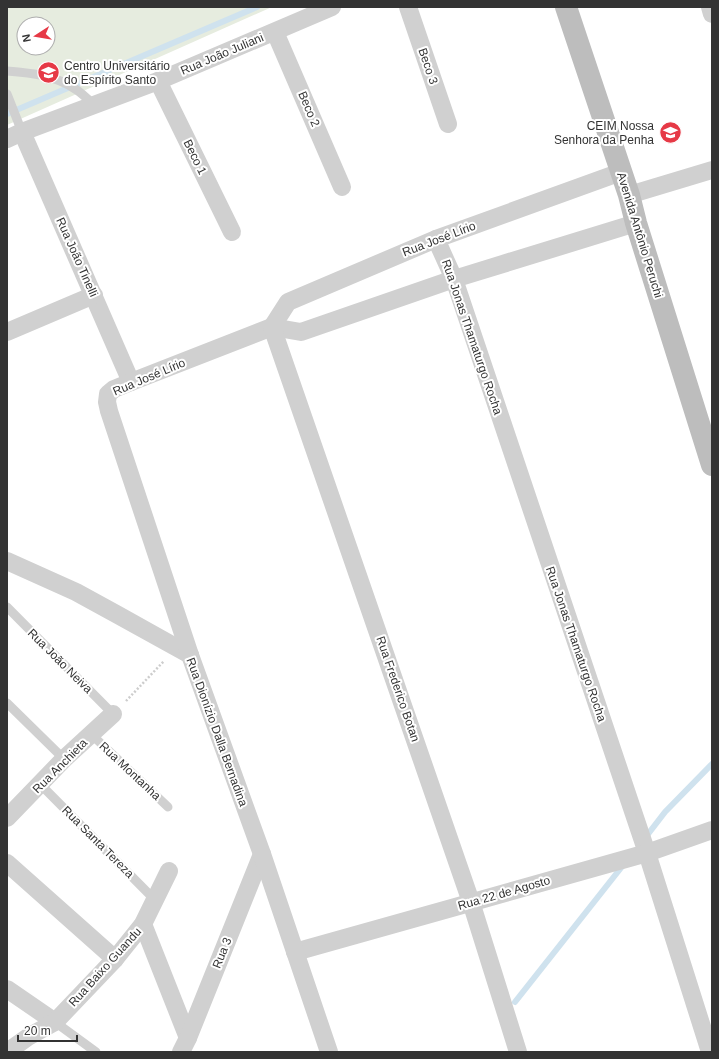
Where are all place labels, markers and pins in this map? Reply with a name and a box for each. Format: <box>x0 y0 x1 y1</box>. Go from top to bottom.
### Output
place label: Centro Universitário do Espírito Santo <box>64 59 170 87</box>
school or university icon: Centro Universitário do Espírito Santo <box>35 60 61 86</box>
place label: CEIM Nossa Senhora da Penha <box>554 119 654 147</box>
school or university icon: CEIM Nossa Senhora da Penha <box>657 120 683 146</box>

